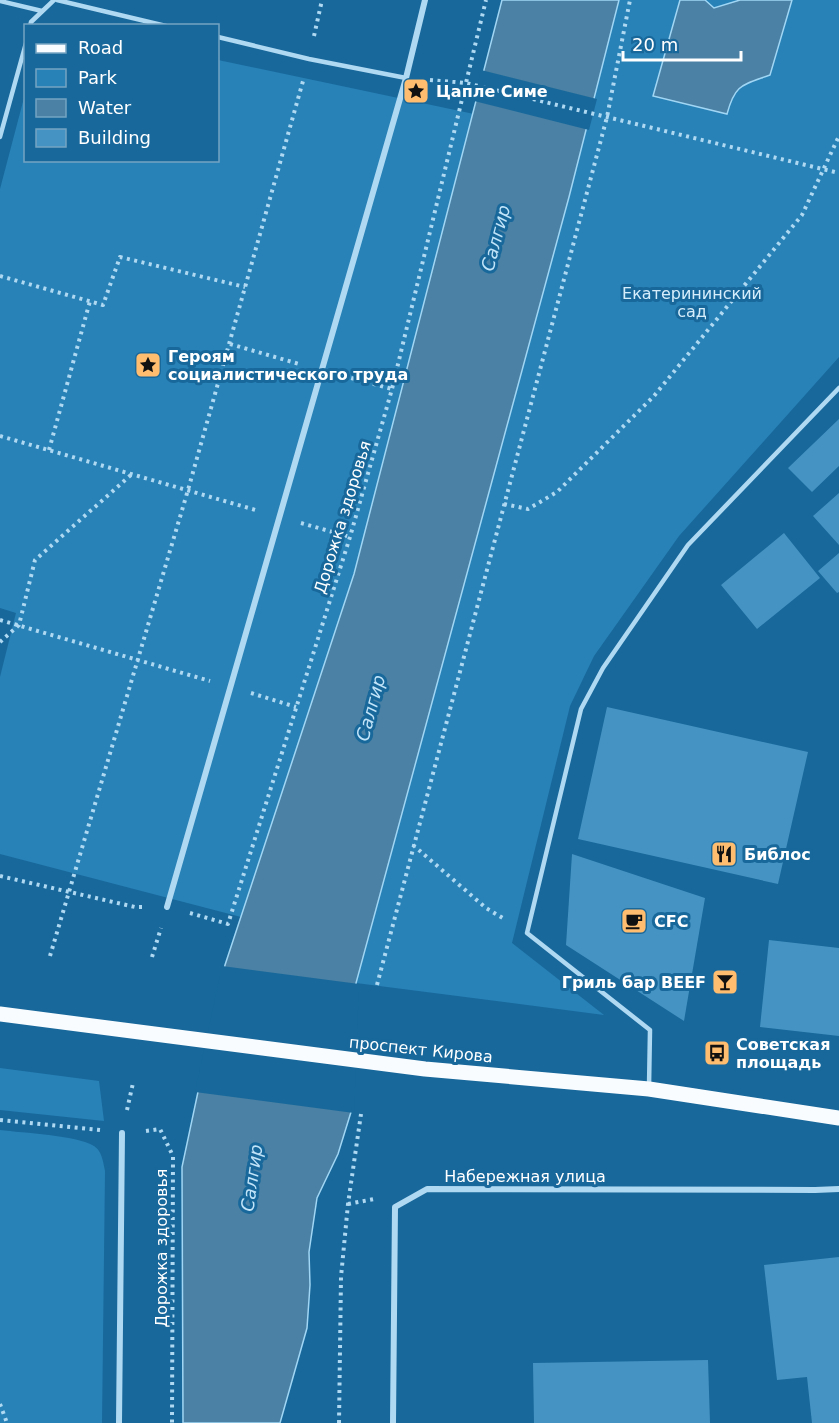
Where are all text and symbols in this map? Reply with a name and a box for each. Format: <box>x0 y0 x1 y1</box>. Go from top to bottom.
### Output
legend <box>24 24 219 162</box>
scale bar <box>623 24 742 62</box>
text: 20 m <box>632 34 678 55</box>
text: Road <box>78 37 123 58</box>
text: Park <box>78 67 117 88</box>
place icon: Цапле Симе <box>401 76 431 106</box>
place label: Цапле Симе <box>436 82 548 101</box>
text: Water <box>78 97 132 118</box>
text: Building <box>78 127 151 148</box>
water label: Салгир <box>477 202 514 273</box>
park label: Екатерининский сад <box>622 284 762 321</box>
place label: Героям социалистического труда <box>168 347 408 384</box>
place icon: Героям социалистического труда <box>133 350 163 380</box>
street label: Дорожка здоровья <box>310 438 375 596</box>
water label: Салгир <box>352 672 389 743</box>
restaurant icon: Библос <box>709 839 739 869</box>
place label: Библос <box>744 845 811 864</box>
cafe icon: CFC <box>619 906 649 936</box>
place label: CFC <box>654 912 688 931</box>
bar icon: Гриль бар BEEF <box>710 967 740 997</box>
place label: Гриль бар BEEF <box>562 973 706 992</box>
street label: проспект Кирова <box>348 1032 494 1066</box>
place label: Советская площадь <box>736 1035 830 1072</box>
bus stop icon: Советская площадь <box>702 1038 732 1068</box>
water label: Салгир <box>236 1143 267 1213</box>
street label: Набережная улица <box>444 1167 606 1186</box>
street label: Дорожка здоровья <box>152 1169 171 1328</box>

